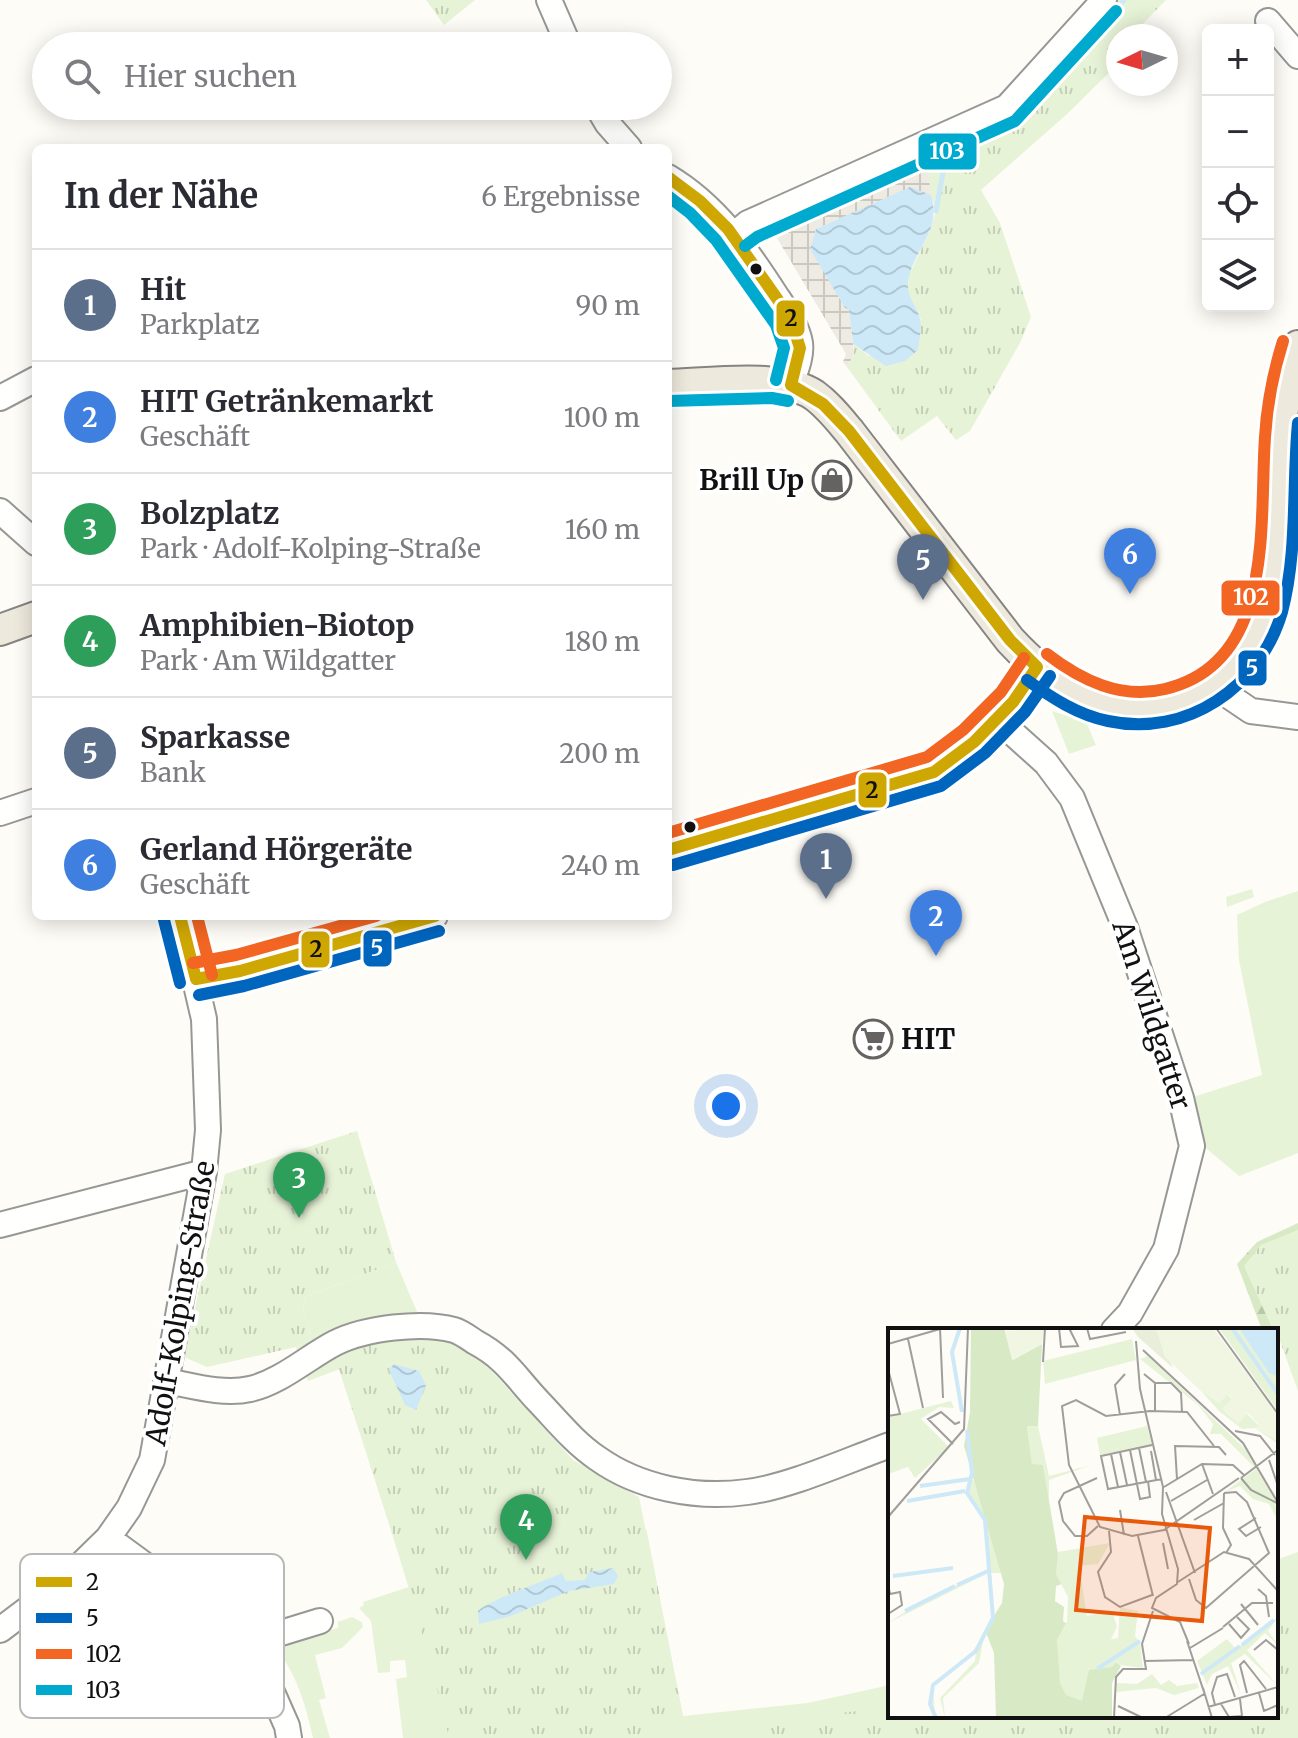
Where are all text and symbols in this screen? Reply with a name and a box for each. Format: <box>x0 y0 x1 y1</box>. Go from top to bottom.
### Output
north arrow <box>1106 24 1178 96</box>
map controls <box>1202 24 1274 312</box>
button: + <box>1202 24 1274 96</box>
search box <box>32 32 672 120</box>
icon: search <box>60 54 104 98</box>
text: Hier suchen <box>124 57 297 95</box>
button: − <box>1202 96 1274 168</box>
line badge: 103 <box>917 132 978 171</box>
text: 103 <box>929 137 965 165</box>
button: locate <box>1202 168 1274 240</box>
text: In der Nähe <box>64 175 258 217</box>
text: 6 Ergebnisse <box>481 180 640 213</box>
button: layers <box>1202 240 1274 312</box>
unlabelled marker <box>748 261 764 277</box>
text: Hit <box>140 270 186 308</box>
text: 1 <box>84 289 96 322</box>
text: 90 m <box>576 289 640 322</box>
line badge: 2 <box>775 299 806 338</box>
text: 2 <box>785 304 798 332</box>
text: Parkplatz <box>140 308 260 341</box>
text: HIT Getränkemarkt <box>140 382 434 420</box>
text: 2 <box>82 401 98 434</box>
text: 100 m <box>564 401 640 434</box>
text: Geschäft <box>140 420 250 453</box>
shop icon: Brill Up <box>811 459 853 501</box>
place label: Brill Up <box>699 462 804 498</box>
text: Bolzplatz <box>140 494 279 532</box>
text: 3 <box>83 513 97 546</box>
text: 160 m <box>565 513 640 546</box>
pin: 6 <box>1104 528 1156 594</box>
text: Park · Adolf-Kolping-Straße <box>140 532 481 565</box>
pin: 5 <box>897 534 949 600</box>
line badge: 102 <box>1220 579 1281 617</box>
text: 102 <box>1233 583 1269 611</box>
text: Amphibien-Biotop <box>140 606 414 644</box>
text: 4 <box>82 625 98 658</box>
text: 180 m <box>565 625 640 658</box>
text: Park · Am Wildgatter <box>140 644 396 677</box>
line badge: 5 <box>1237 649 1268 687</box>
text: 5 <box>1246 654 1258 682</box>
text: Sparkasse <box>140 718 290 756</box>
text: 5 <box>82 737 98 770</box>
text: 200 m <box>559 737 640 770</box>
text: Bank <box>140 756 206 789</box>
line badge: 2 <box>857 771 888 809</box>
text: 2 <box>866 776 879 804</box>
unlabelled marker <box>682 819 698 835</box>
text: Gerland Hörgeräte <box>140 830 412 868</box>
pin: 1 <box>800 833 852 899</box>
text: 6 <box>82 849 98 882</box>
text: 240 m <box>561 849 640 882</box>
text: Geschäft <box>140 868 250 901</box>
pin: 2 <box>910 890 962 956</box>
street label: Am Wildgatter <box>1104 915 1200 1114</box>
line badge: 5 <box>362 929 393 968</box>
line badge: 2 <box>300 930 331 969</box>
text: 5 <box>371 934 383 962</box>
text: 2 <box>310 935 323 963</box>
supermarket icon: HIT <box>852 1018 894 1060</box>
place label: HIT <box>901 1021 955 1057</box>
your location <box>706 1086 746 1126</box>
pin: 3 <box>273 1152 325 1218</box>
street label: Adolf-Kolping-Straße <box>137 1158 223 1449</box>
inset map <box>888 1328 1278 1718</box>
pin: 4 <box>500 1494 552 1560</box>
legend <box>20 1554 284 1718</box>
text: 2 <box>86 1568 99 1596</box>
text: 5 <box>86 1604 99 1632</box>
text: 102 <box>86 1640 122 1668</box>
text: 103 <box>86 1676 121 1704</box>

